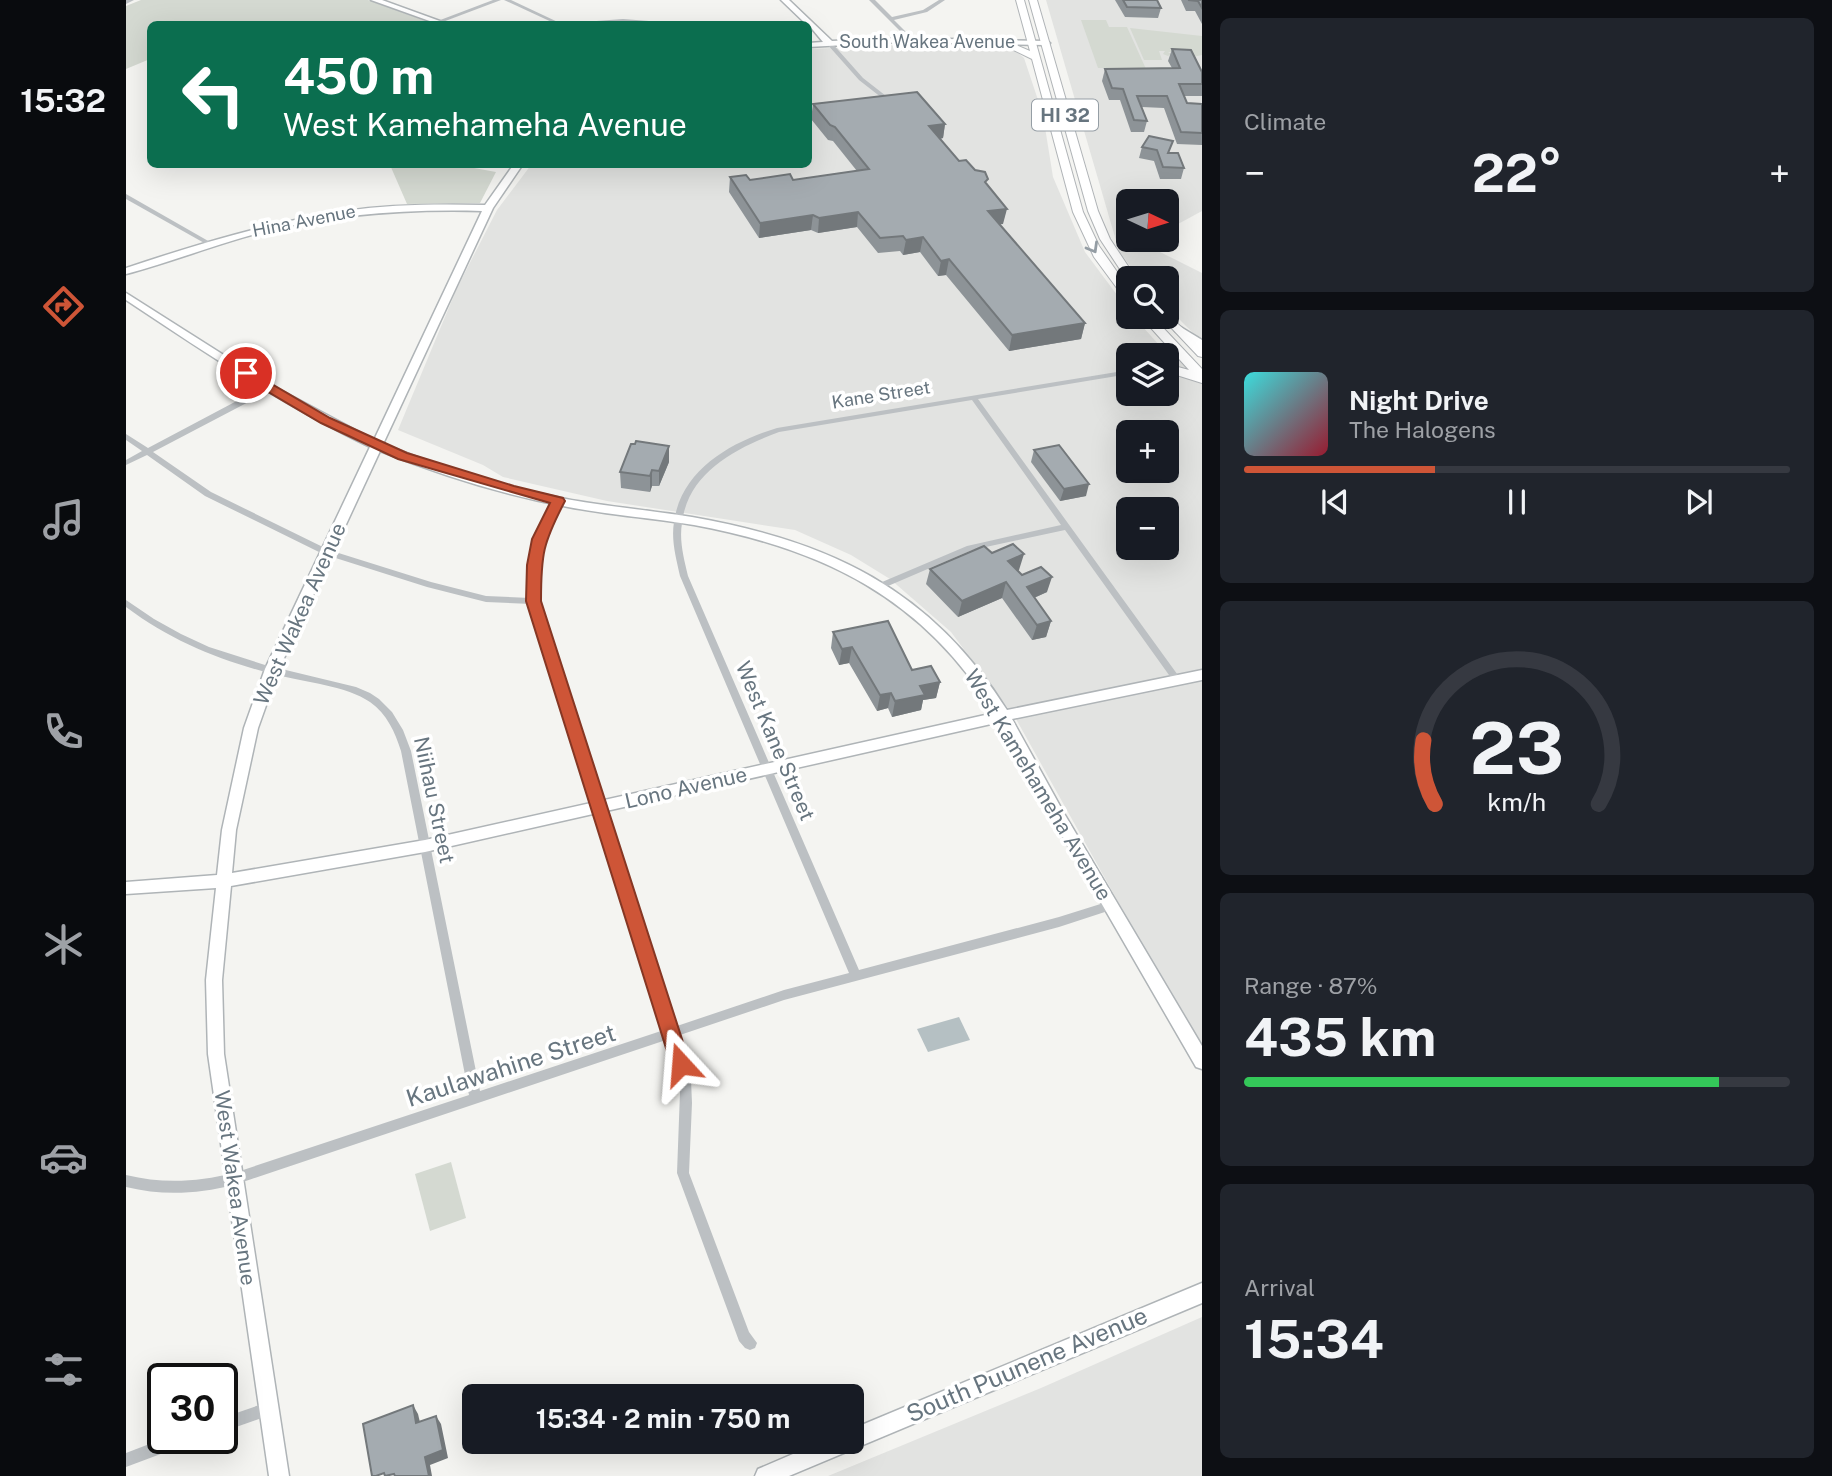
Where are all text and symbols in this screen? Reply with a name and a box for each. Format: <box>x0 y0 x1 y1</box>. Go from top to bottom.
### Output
street label: South Wakea Avenue <box>839 31 1015 52</box>
text: 450 m <box>283 47 434 105</box>
icon: left <box>168 49 259 140</box>
text: 15:32 <box>20 82 106 119</box>
road number: HI 32 <box>1032 99 1098 130</box>
text: West Kamehameha Avenue <box>283 106 687 143</box>
text: Climate <box>1244 108 1326 135</box>
text: 22° <box>1472 143 1562 204</box>
text: − <box>1244 151 1265 196</box>
text: + <box>1769 151 1790 196</box>
north arrow <box>1116 189 1180 252</box>
map controls <box>1116 189 1179 560</box>
street label: Hina Avenue <box>250 200 357 241</box>
one-way arrow <box>1085 240 1098 253</box>
button: search <box>1116 266 1179 329</box>
icon: directions <box>39 282 88 331</box>
pin <box>216 343 276 403</box>
button: layers <box>1116 343 1179 406</box>
icon: arrive <box>227 354 265 392</box>
street label: Kane Street <box>830 376 932 413</box>
text: Night Drive <box>1349 385 1489 416</box>
text: The Halogens <box>1349 416 1496 443</box>
button: + <box>1116 420 1179 483</box>
icon: previous <box>1316 483 1354 521</box>
icon: pause <box>1498 483 1536 521</box>
icon: next <box>1680 483 1718 521</box>
icon: music <box>39 495 88 544</box>
button: − <box>1116 497 1179 560</box>
street label: West Wakea Avenue <box>248 519 351 709</box>
street label: West Kane Street <box>731 657 820 824</box>
street label: West Kamehameha Avenue <box>959 665 1117 905</box>
text: 23 <box>1470 705 1564 790</box>
icon: phone <box>39 707 88 756</box>
street label: Niihau Street <box>409 734 460 866</box>
street label: Lono Avenue <box>622 761 749 814</box>
text: km/h <box>1488 787 1546 817</box>
icon: climate <box>39 920 88 969</box>
text: Range · 87% <box>1244 972 1378 999</box>
text: 435 km <box>1244 1007 1436 1068</box>
street label: Kaulawahine Street <box>402 1018 619 1112</box>
position arrow <box>644 1027 718 1101</box>
street label: West Wakea Avenue <box>209 1089 262 1287</box>
icon: car <box>39 1133 88 1182</box>
text: Arrival <box>1244 1274 1315 1301</box>
street label: South Puunene Avenue <box>902 1301 1151 1428</box>
text: 15:34 <box>1244 1309 1384 1370</box>
icon: filters <box>39 1345 88 1394</box>
speed limit sign: 30 <box>147 1363 238 1454</box>
text: 15:34 · 2 min · 750 m <box>536 1403 790 1434</box>

